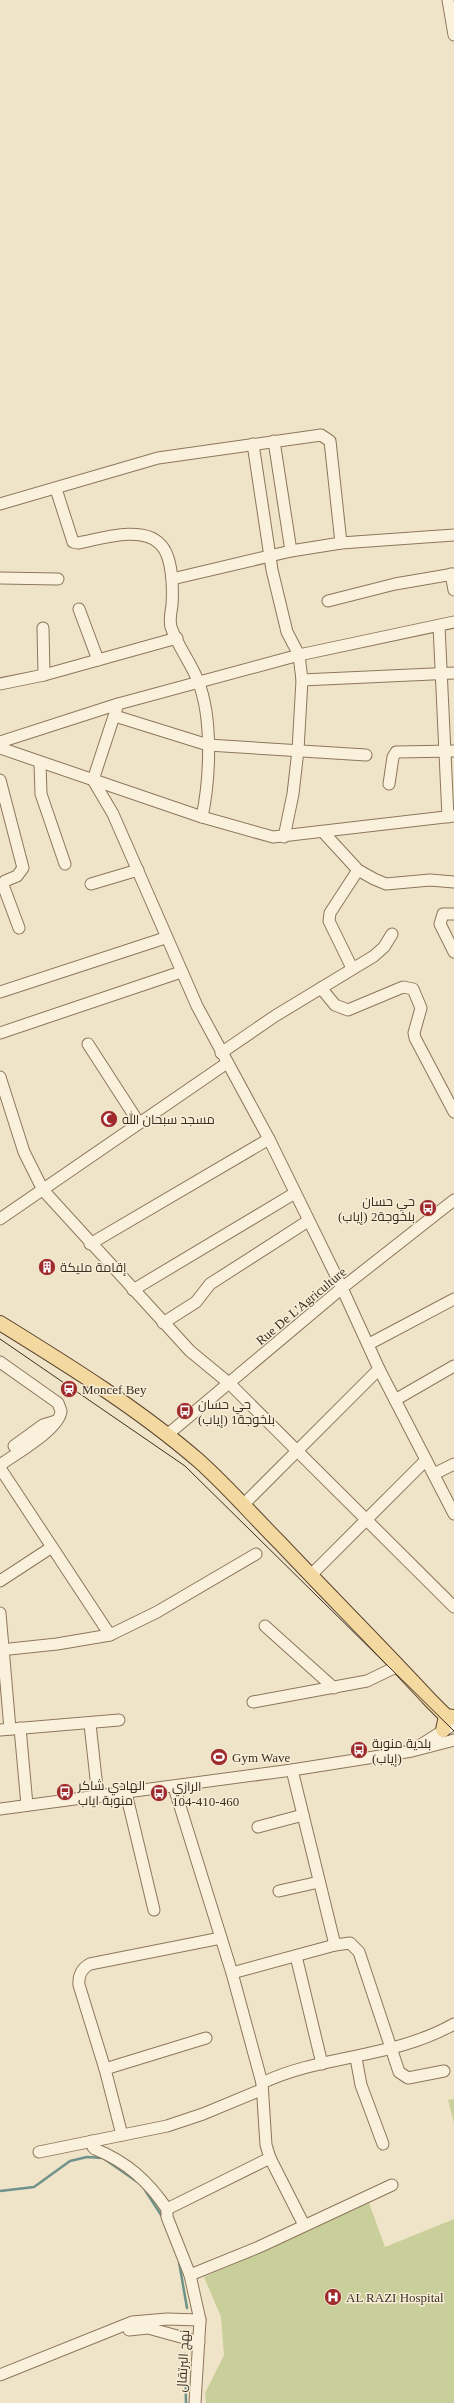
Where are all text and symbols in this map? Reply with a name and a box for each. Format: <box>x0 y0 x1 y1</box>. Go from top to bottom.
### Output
mosque icon: مسجد سبحان الله <box>99 1109 119 1129</box>
place label: مسجد سبحان الله <box>122 1111 215 1127</box>
place label: حي حسان بلخوجة2 (إياب) <box>338 1194 415 1225</box>
bus stop icon: حي حسان بلخوجة2 (إياب) <box>418 1198 438 1218</box>
building icon: إقامة مليكة <box>37 1257 57 1277</box>
place label: إقامة مليكة <box>60 1260 127 1276</box>
street label: Rue De L'Agriculture <box>253 1264 349 1348</box>
station icon: Moncef Bey <box>59 1379 79 1399</box>
place label: Moncef Bey <box>82 1382 147 1397</box>
place label: حي حسان بلخوجة1 (إياب) <box>198 1397 275 1428</box>
bus stop icon: حي حسان بلخوجة1 (إياب) <box>175 1401 195 1421</box>
place label: بلدية منوبة (إياب) <box>372 1736 431 1767</box>
bus stop icon: بلدية منوبة (إياب) <box>349 1740 369 1760</box>
sports icon: Gym Wave <box>209 1747 229 1767</box>
place label: Gym Wave <box>232 1750 291 1765</box>
place label: الهادي شاكر منوبة اياب <box>77 1778 145 1808</box>
place label: الرازي 104-410-460 <box>172 1779 239 1809</box>
bus stop icon: الهادي شاكر منوبة اياب <box>55 1782 75 1802</box>
bus stop icon: الرازي 104-410-460 <box>149 1783 169 1803</box>
hospital icon: AL RAZI Hospital <box>323 2287 343 2307</box>
place label: AL RAZI Hospital <box>346 2290 444 2305</box>
street label: نهج البرتقال <box>174 2329 193 2393</box>

